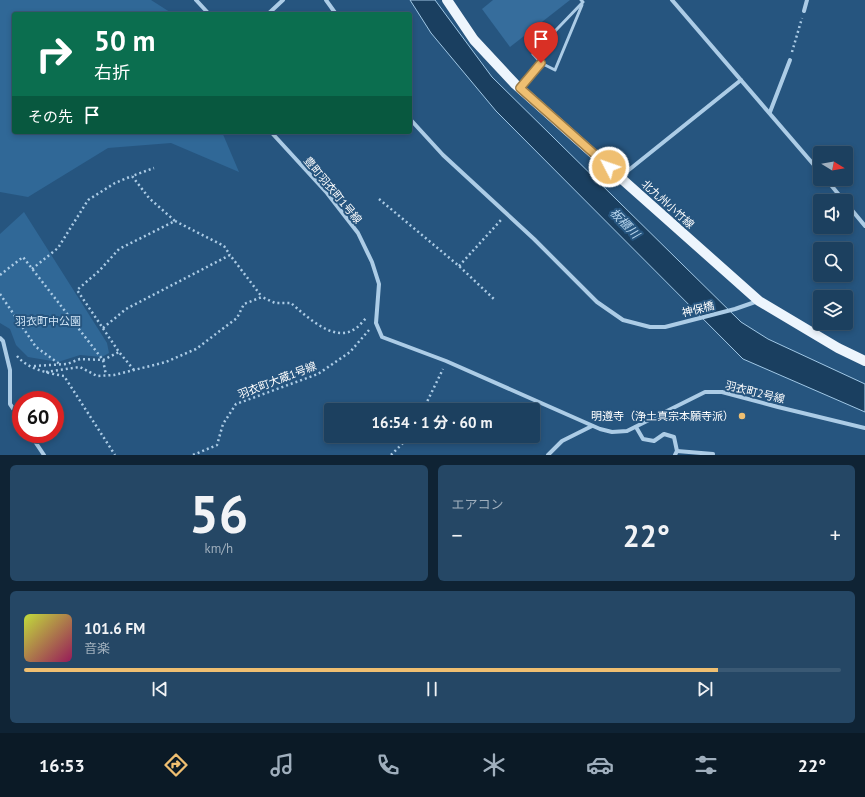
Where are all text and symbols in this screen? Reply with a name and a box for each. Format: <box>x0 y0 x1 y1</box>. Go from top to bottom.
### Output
text: 50 m <box>94 22 155 59</box>
pin <box>524 22 558 63</box>
icon: right <box>28 28 80 80</box>
icon: arrive <box>530 28 552 50</box>
text: 右折 <box>94 61 130 84</box>
icon: arrive <box>81 104 103 126</box>
text: その先 <box>28 107 73 126</box>
position arrow <box>588 146 630 188</box>
north arrow <box>813 146 853 186</box>
map controls <box>813 146 853 330</box>
street label: 豊町羽衣町1号線 <box>301 154 365 226</box>
street label: 北九州小竹線 <box>639 177 697 231</box>
button: sound <box>813 194 853 234</box>
water label: 板櫃川 <box>607 205 644 243</box>
button: search <box>813 242 853 282</box>
button: layers <box>813 290 853 330</box>
street label: 神保橋 <box>680 298 716 320</box>
park label: 羽衣町中公園 <box>15 314 81 328</box>
street label: 羽衣町大蔵1号線 <box>236 359 318 401</box>
street label: 羽衣町2号線 <box>724 378 786 406</box>
speed limit sign: 60 <box>12 391 64 443</box>
place label: 明遵寺（浄土真宗本願寺派） <box>591 409 734 423</box>
marker: 明遵寺（浄土真宗本願寺派） <box>737 411 747 421</box>
text: 16:54 · 1 分 · 60 m <box>371 413 493 432</box>
text: 56 <box>189 480 248 547</box>
text: エアコン <box>452 496 504 513</box>
text: 22° <box>623 516 670 555</box>
text: − <box>452 521 463 549</box>
text: + <box>830 521 841 549</box>
text: km/h <box>205 540 233 557</box>
text: 101.6 FM <box>84 619 145 638</box>
text: 音楽 <box>84 640 110 657</box>
icon: previous <box>149 678 171 700</box>
icon: pause <box>421 678 443 700</box>
icon: next <box>694 678 716 700</box>
icon: directions <box>162 751 190 779</box>
icon: music <box>268 751 296 779</box>
icon: phone <box>374 751 402 779</box>
icon: climate <box>480 751 508 779</box>
icon: car <box>586 751 614 779</box>
icon: filters <box>692 751 720 779</box>
text: 16:53 <box>39 754 85 777</box>
text: 22° <box>798 754 826 777</box>

